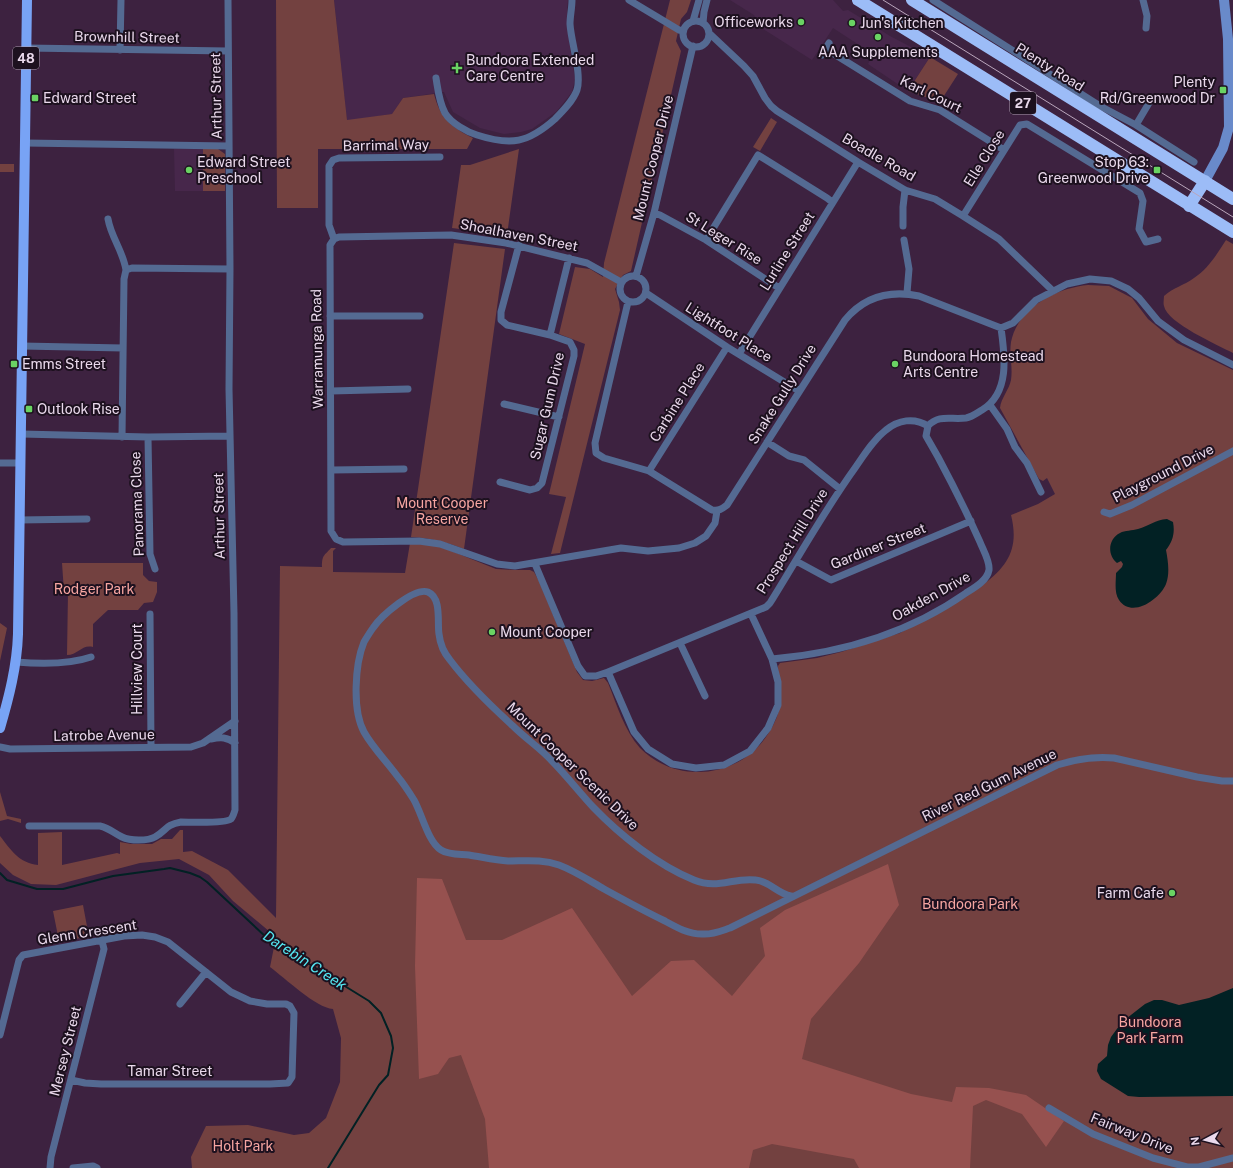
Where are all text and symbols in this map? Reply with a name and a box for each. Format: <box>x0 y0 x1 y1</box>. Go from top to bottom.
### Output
place label: Officeworks <box>714 14 793 30</box>
place label: Jun's Kitchen <box>860 15 944 31</box>
marker: Officeworks <box>796 17 806 27</box>
marker: Jun's Kitchen <box>847 18 857 28</box>
street label: Brownhill Street <box>74 28 180 46</box>
marker: AAA Supplements <box>873 32 883 42</box>
street label: Plenty Road <box>1013 40 1087 94</box>
place label: AAA Supplements <box>818 44 938 60</box>
road number: 48 <box>13 47 39 69</box>
place label: Bundoora Extended Care Centre <box>466 52 594 84</box>
street label: Arthur Street <box>207 53 225 139</box>
marker: Bundoora Extended Care Centre <box>451 62 463 74</box>
street label: Karl Court <box>898 72 964 116</box>
place label: Plenty Rd/Greenwood Dr <box>1100 74 1216 106</box>
marker: Plenty Rd/Greenwood Dr <box>1218 85 1228 95</box>
place label: Edward Street <box>43 90 136 106</box>
road number: 27 <box>1010 92 1036 114</box>
marker: Edward Street <box>30 93 40 103</box>
street label: Mount Cooper Drive <box>630 93 676 223</box>
street label: Elle Close <box>960 127 1008 189</box>
street label: Boadle Road <box>840 130 918 184</box>
street label: Barrimal Way <box>343 136 430 154</box>
place label: Edward Street Preschool <box>197 154 290 186</box>
place label: Stop 63: Greenwood Drive <box>1038 154 1149 186</box>
marker: Edward Street Preschool <box>184 165 194 175</box>
marker: Stop 63: Greenwood Drive <box>1152 165 1162 175</box>
street label: St Leger Rise <box>683 208 765 268</box>
street label: Lurline Street <box>756 209 818 293</box>
street label: Shoalhaven Street <box>459 216 579 254</box>
street label: Warramunga Road <box>308 289 326 409</box>
street label: Lightfoot Place <box>683 299 775 365</box>
street label: Snake Gully Drive <box>745 341 819 447</box>
place label: Bundoora Homestead Arts Centre <box>903 348 1044 380</box>
street label: Sugar Gum Drive <box>527 351 567 461</box>
place label: Emms Street <box>22 356 106 372</box>
marker: Emms Street <box>9 359 19 369</box>
street label: Carbine Place <box>646 359 708 445</box>
marker: Bundoora Homestead Arts Centre <box>890 359 900 369</box>
place label: Outlook Rise <box>37 401 120 417</box>
marker: Outlook Rise <box>24 404 34 414</box>
street label: Playground Drive <box>1110 441 1216 505</box>
street label: Panorama Close <box>127 451 147 557</box>
street label: Arthur Street <box>210 473 228 559</box>
street label: Prospect Hill Drive <box>753 485 831 597</box>
park label: Mount Cooper Reserve <box>396 495 488 527</box>
street label: Gardiner Street <box>828 520 928 572</box>
street label: Oakden Drive <box>889 568 973 624</box>
park label: Rodger Park <box>54 581 134 597</box>
street label: Hillview Court <box>129 623 145 715</box>
place label: Mount Cooper <box>500 624 592 640</box>
marker: Mount Cooper <box>487 627 497 637</box>
street label: Mount Cooper Scenic Drive <box>504 699 642 833</box>
street label: Latrobe Avenue <box>53 726 155 744</box>
street label: River Red Gum Avenue <box>919 745 1059 825</box>
place label: Farm Cafe <box>1097 885 1164 901</box>
marker: Farm Cafe <box>1167 888 1177 898</box>
park label: Bundoora Park <box>922 896 1018 912</box>
street label: Glenn Crescent <box>36 916 138 948</box>
water label: Darebin Creek <box>260 927 351 994</box>
street label: Mersey Street <box>46 1004 84 1098</box>
park label: Bundoora Park Farm <box>1117 1014 1183 1046</box>
street label: Tamar Street <box>128 1063 212 1079</box>
street label: Fairway Drive <box>1088 1109 1176 1157</box>
north arrow <box>1185 1120 1225 1160</box>
text: N <box>1189 1136 1202 1146</box>
park label: Holt Park <box>213 1138 274 1154</box>

